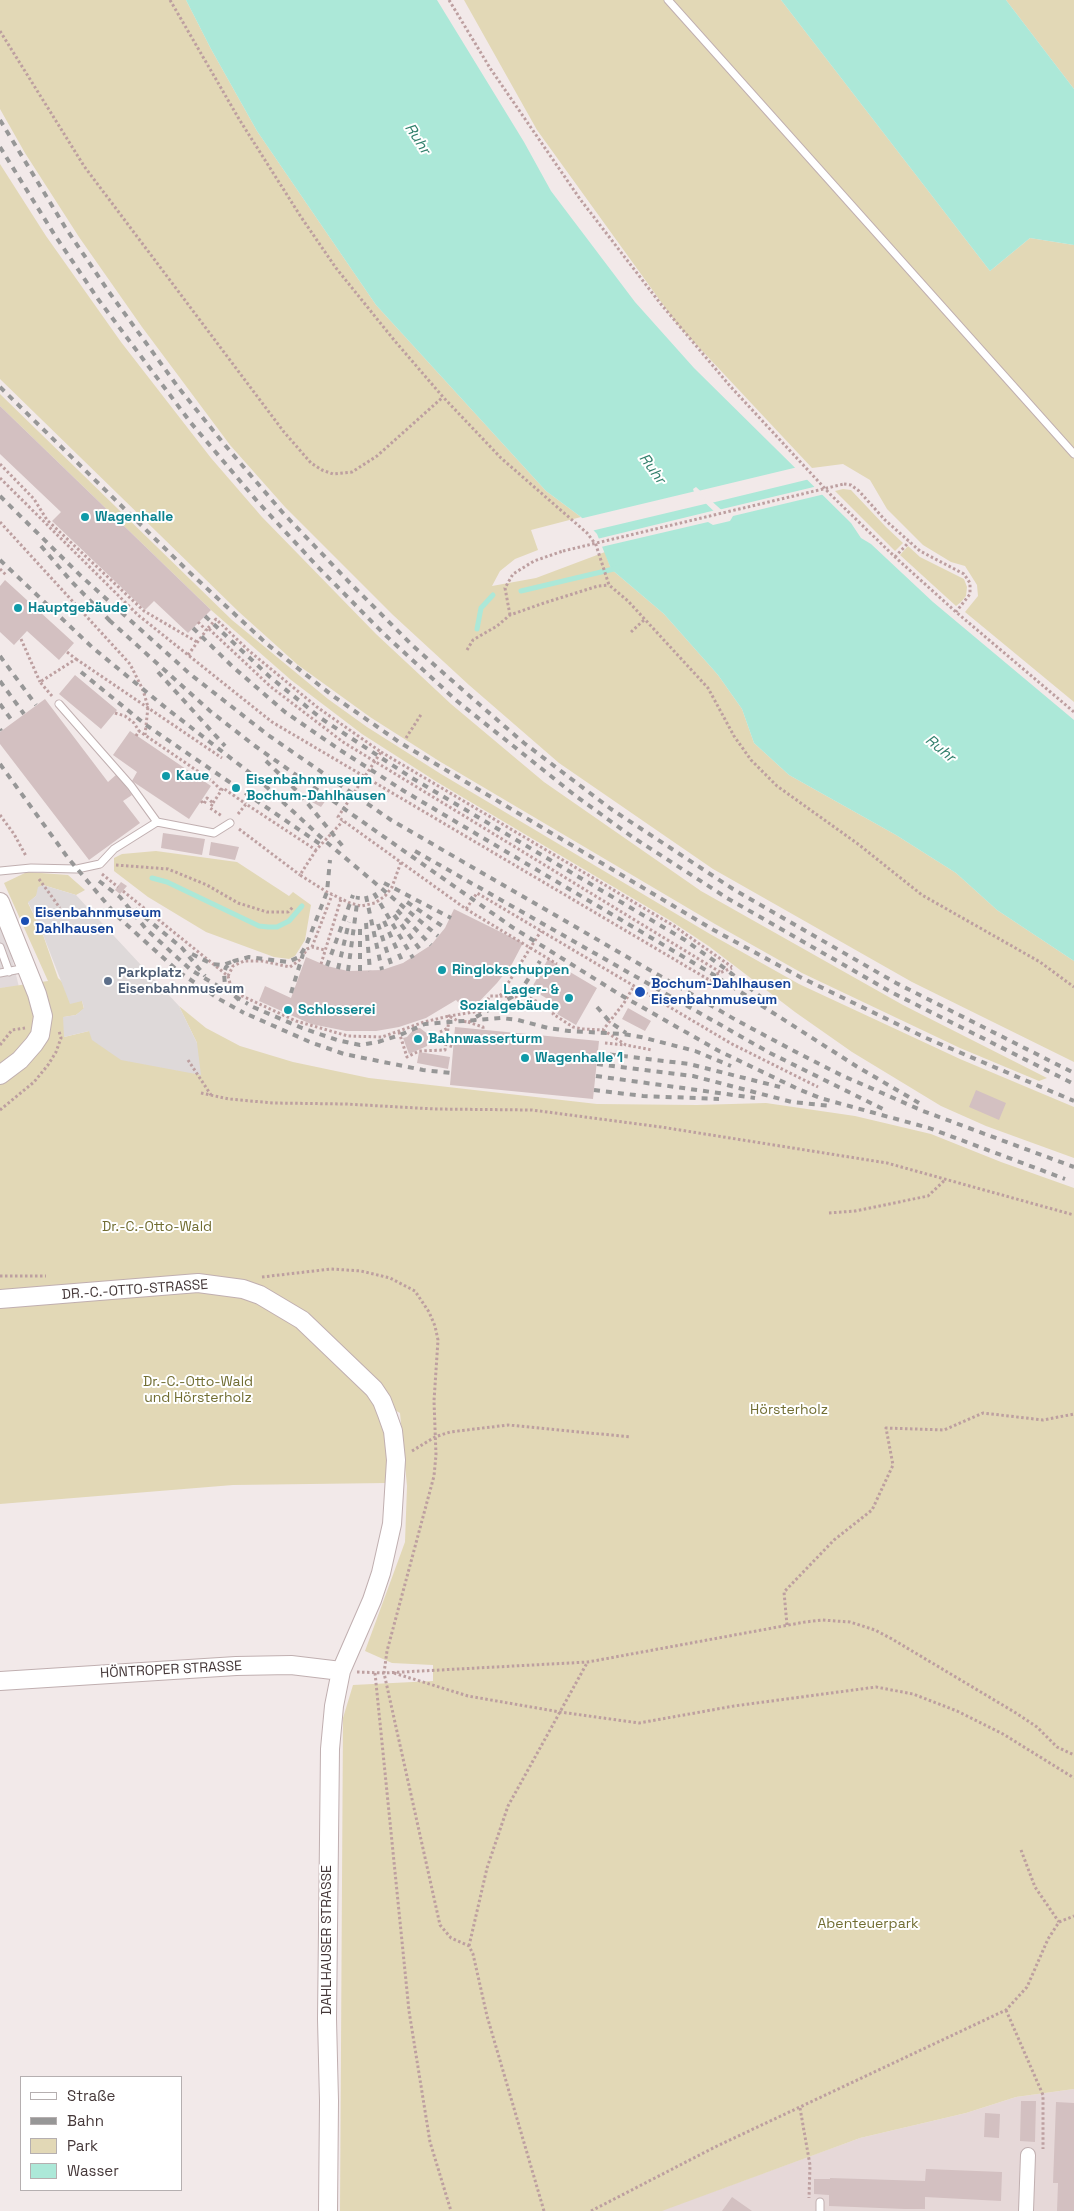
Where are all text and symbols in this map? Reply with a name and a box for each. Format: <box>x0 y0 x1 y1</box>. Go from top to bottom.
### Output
water label: Ruhr <box>400 120 434 158</box>
water label: Ruhr <box>635 450 669 488</box>
place label: Wagenhalle <box>95 509 173 525</box>
marker: Wagenhalle <box>79 511 91 523</box>
place label: Hauptgebäude <box>28 600 128 616</box>
marker: Hauptgebäude <box>12 602 24 614</box>
water label: Ruhr <box>921 731 959 767</box>
place label: Kaue <box>176 768 209 784</box>
marker: Kaue <box>160 770 172 782</box>
place label: Eisenbahnmuseum Bochum-Dahlhausen <box>246 772 386 804</box>
marker: Eisenbahnmuseum Bochum-Dahlhausen <box>230 782 242 794</box>
place label: Eisenbahnmuseum Dahlhausen <box>35 905 161 938</box>
marker: Eisenbahnmuseum Dahlhausen <box>19 915 31 927</box>
place label: Ringlokschuppen <box>452 962 569 978</box>
marker: Ringlokschuppen <box>436 964 448 976</box>
place label: Parkplatz Eisenbahnmuseum <box>118 965 244 998</box>
marker: Parkplatz Eisenbahnmuseum <box>102 975 114 987</box>
place label: Bochum-Dahlhausen Eisenbahnmuseum <box>651 976 791 1009</box>
place label: Lager- & Sozialgebäude <box>460 982 559 1014</box>
marker: Bochum-Dahlhausen Eisenbahnmuseum <box>633 985 647 999</box>
marker: Lager- & Sozialgebäude <box>563 992 575 1004</box>
place label: Schlosserei <box>298 1002 375 1018</box>
marker: Schlosserei <box>282 1004 294 1016</box>
place label: Bahnwasserturm <box>428 1031 542 1047</box>
marker: Bahnwasserturm <box>412 1033 424 1045</box>
place label: Wagenhalle 1 <box>535 1050 623 1066</box>
marker: Wagenhalle 1 <box>519 1052 531 1064</box>
park label: Dr.-C.-Otto-Wald <box>102 1219 212 1235</box>
street label: DR.-C.-OTTO-STRASSE <box>61 1277 209 1303</box>
park label: Dr.-C.-Otto-Wald und Hörsterholz <box>143 1374 253 1406</box>
park label: Hörsterholz <box>750 1402 828 1418</box>
street label: HÖNTROPER STRASSE <box>100 1658 242 1682</box>
street label: DAHLHAUSER STRASSE <box>319 1865 335 2015</box>
park label: Abenteuerpark <box>818 1916 918 1932</box>
legend <box>20 2076 182 2191</box>
text: Straße <box>67 2086 115 2105</box>
text: Bahn <box>67 2111 104 2130</box>
text: Park <box>67 2136 98 2155</box>
text: Wasser <box>67 2161 119 2180</box>

